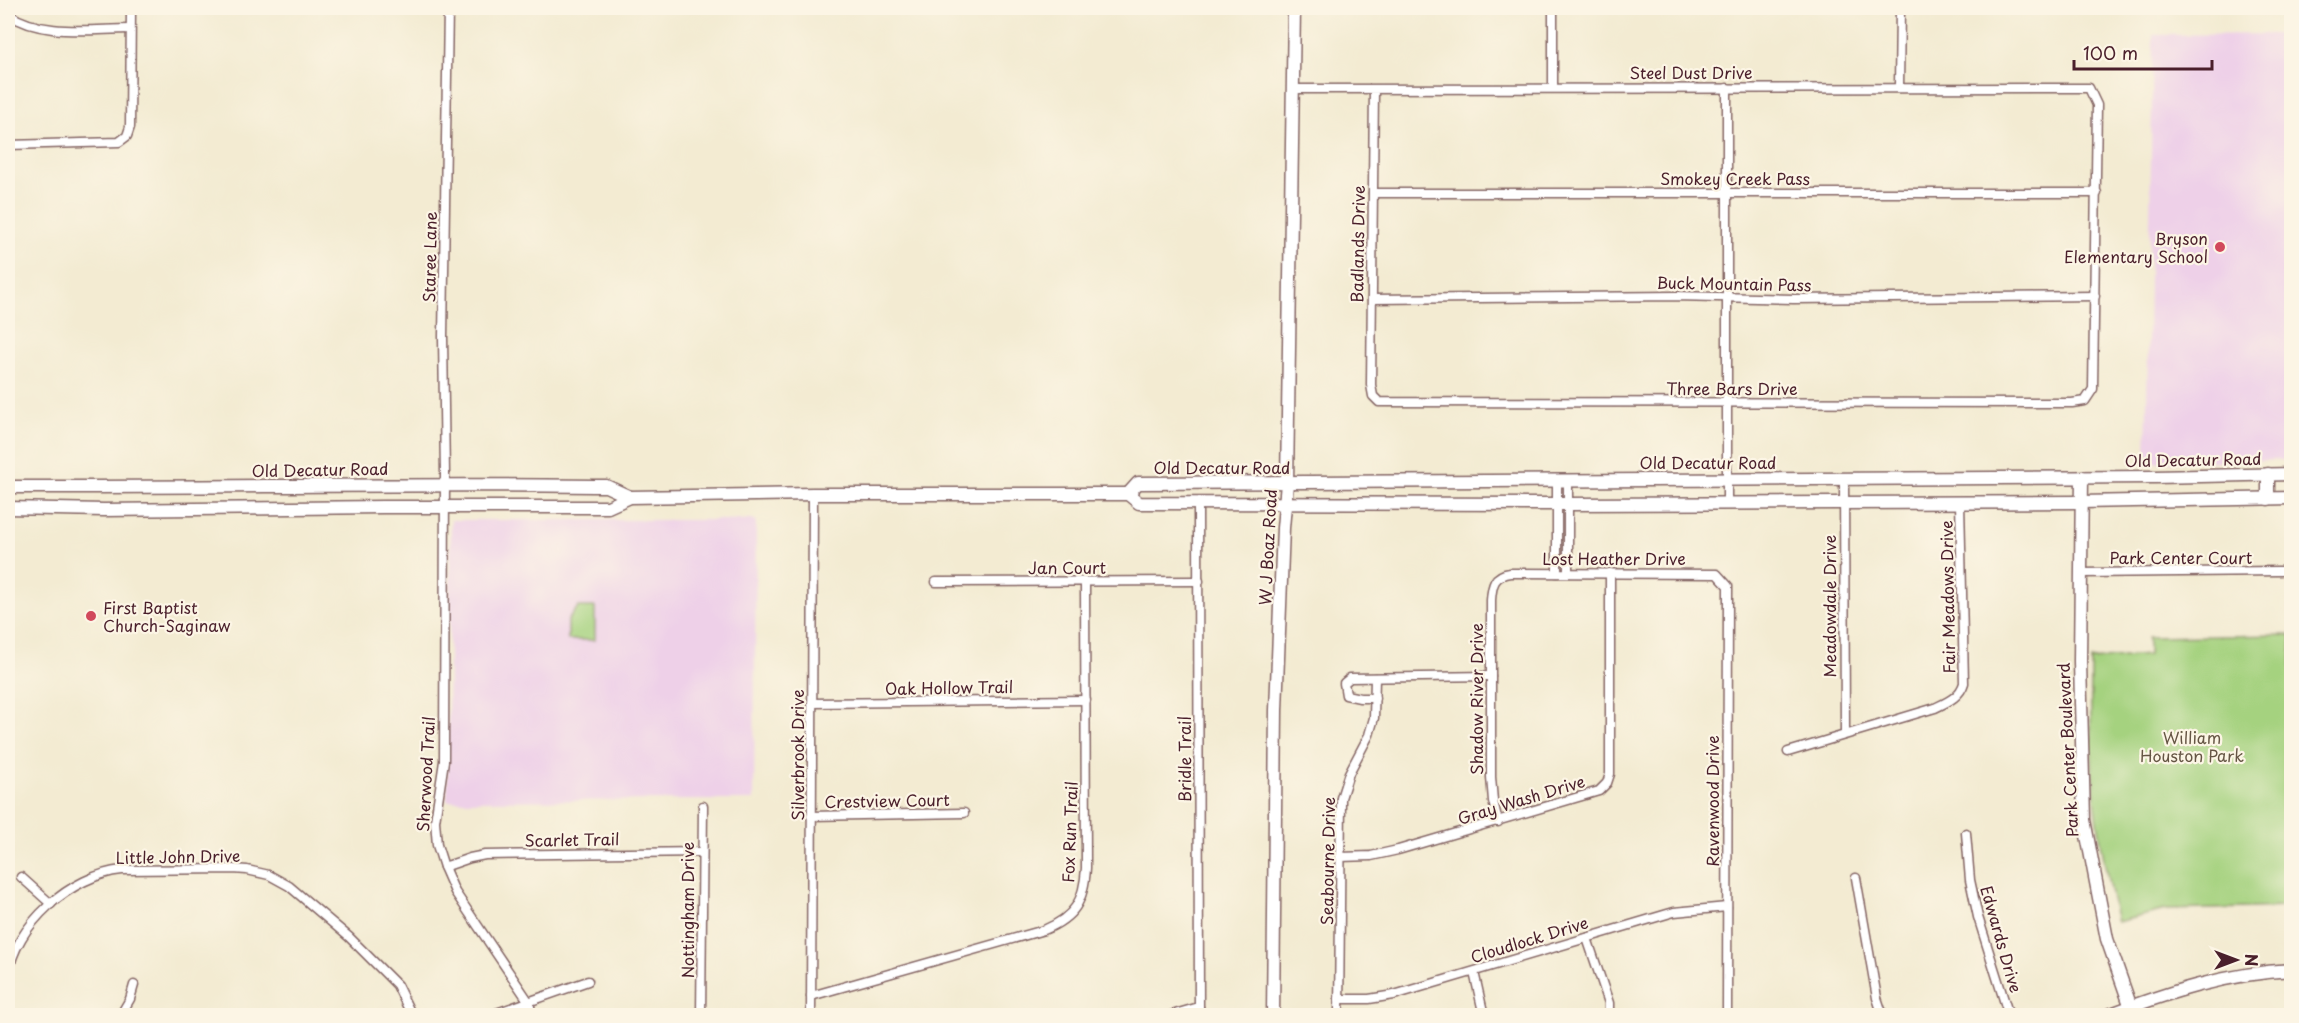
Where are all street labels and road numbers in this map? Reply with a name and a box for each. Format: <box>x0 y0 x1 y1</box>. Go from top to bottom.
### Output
street label: Steel Dust Drive <box>1630 60 1752 84</box>
street label: Smokey Creek Pass <box>1660 166 1810 190</box>
street label: Badlands Drive <box>1344 185 1370 303</box>
street label: Staree Lane <box>416 211 442 303</box>
street label: Buck Mountain Pass <box>1656 270 1812 296</box>
street label: Three Bars Drive <box>1666 376 1798 400</box>
street label: Old Decatur Road <box>2124 446 2262 472</box>
street label: Old Decatur Road <box>1640 450 1776 474</box>
street label: Old Decatur Road <box>1154 455 1290 479</box>
street label: Old Decatur Road <box>251 456 389 482</box>
street label: W J Boaz Road <box>1252 488 1282 606</box>
street label: Fair Meadows Drive <box>1934 520 1960 674</box>
street label: Meadowdale Drive <box>1817 535 1841 677</box>
street label: Park Center Court <box>2110 545 2253 569</box>
street label: Lost Heather Drive <box>1542 546 1686 570</box>
street label: Jan Court <box>1028 555 1106 579</box>
street label: Shadow River Drive <box>1464 623 1488 775</box>
street label: Park Center Boulevard <box>2050 662 2084 838</box>
street label: Oak Hollow Trail <box>885 674 1013 700</box>
street label: Silverbrook Drive <box>785 689 809 821</box>
street label: Sherwood Trail <box>410 716 440 832</box>
street label: Bridle Trail <box>1172 716 1196 802</box>
street label: Ravenwood Drive <box>1700 735 1724 867</box>
street label: Gray Wash Drive <box>1454 768 1588 830</box>
street label: Fox Run Trail <box>1055 781 1083 883</box>
street label: Crestview Court <box>824 787 950 813</box>
street label: Seabourne Drive <box>1314 797 1340 925</box>
street label: Scarlet Trail <box>524 826 620 852</box>
street label: Nottingham Drive <box>675 842 699 978</box>
street label: Little John Drive <box>115 843 241 869</box>
street label: Edwards Drive <box>1975 883 2029 995</box>
street label: Cloudlock Drive <box>1467 910 1591 968</box>

